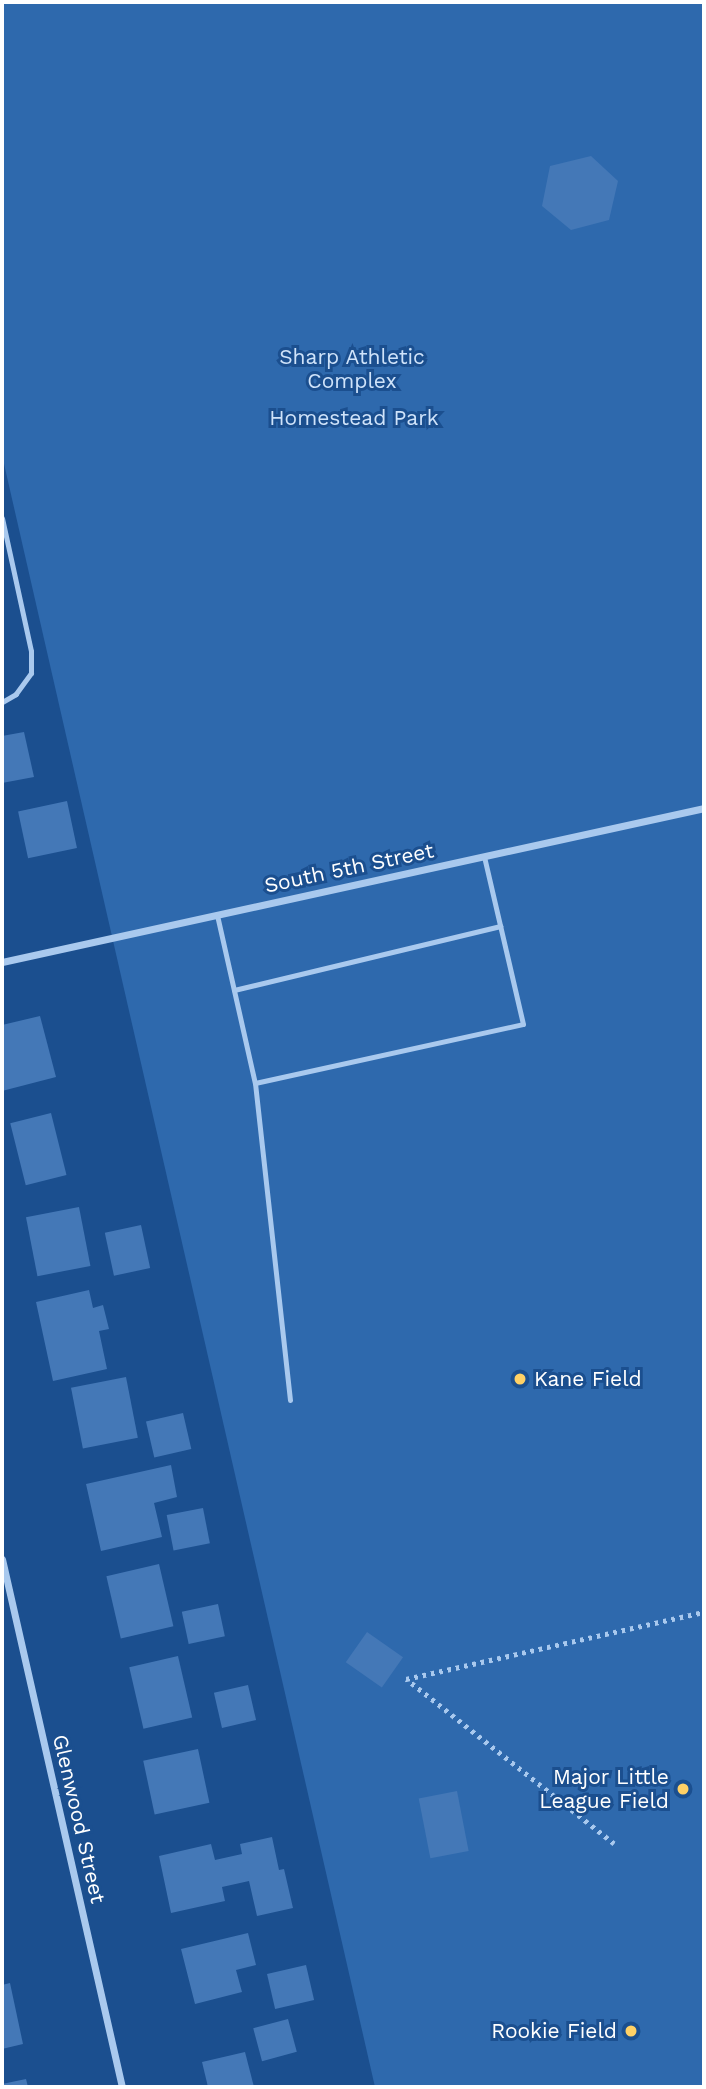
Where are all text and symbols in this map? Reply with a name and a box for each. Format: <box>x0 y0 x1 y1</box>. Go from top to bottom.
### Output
park label: Sharp Athletic Complex <box>279 344 425 394</box>
park label: Homestead Park <box>269 405 439 431</box>
street label: South 5th Street <box>262 838 436 898</box>
place label: Kane Field <box>534 1366 642 1392</box>
marker: Kane Field <box>512 1371 528 1387</box>
street label: Glenwood Street <box>47 1732 111 1906</box>
place label: Major Little League Field <box>539 1764 669 1814</box>
marker: Major Little League Field <box>675 1781 691 1797</box>
place label: Rookie Field <box>491 2018 617 2044</box>
marker: Rookie Field <box>623 2023 639 2039</box>

